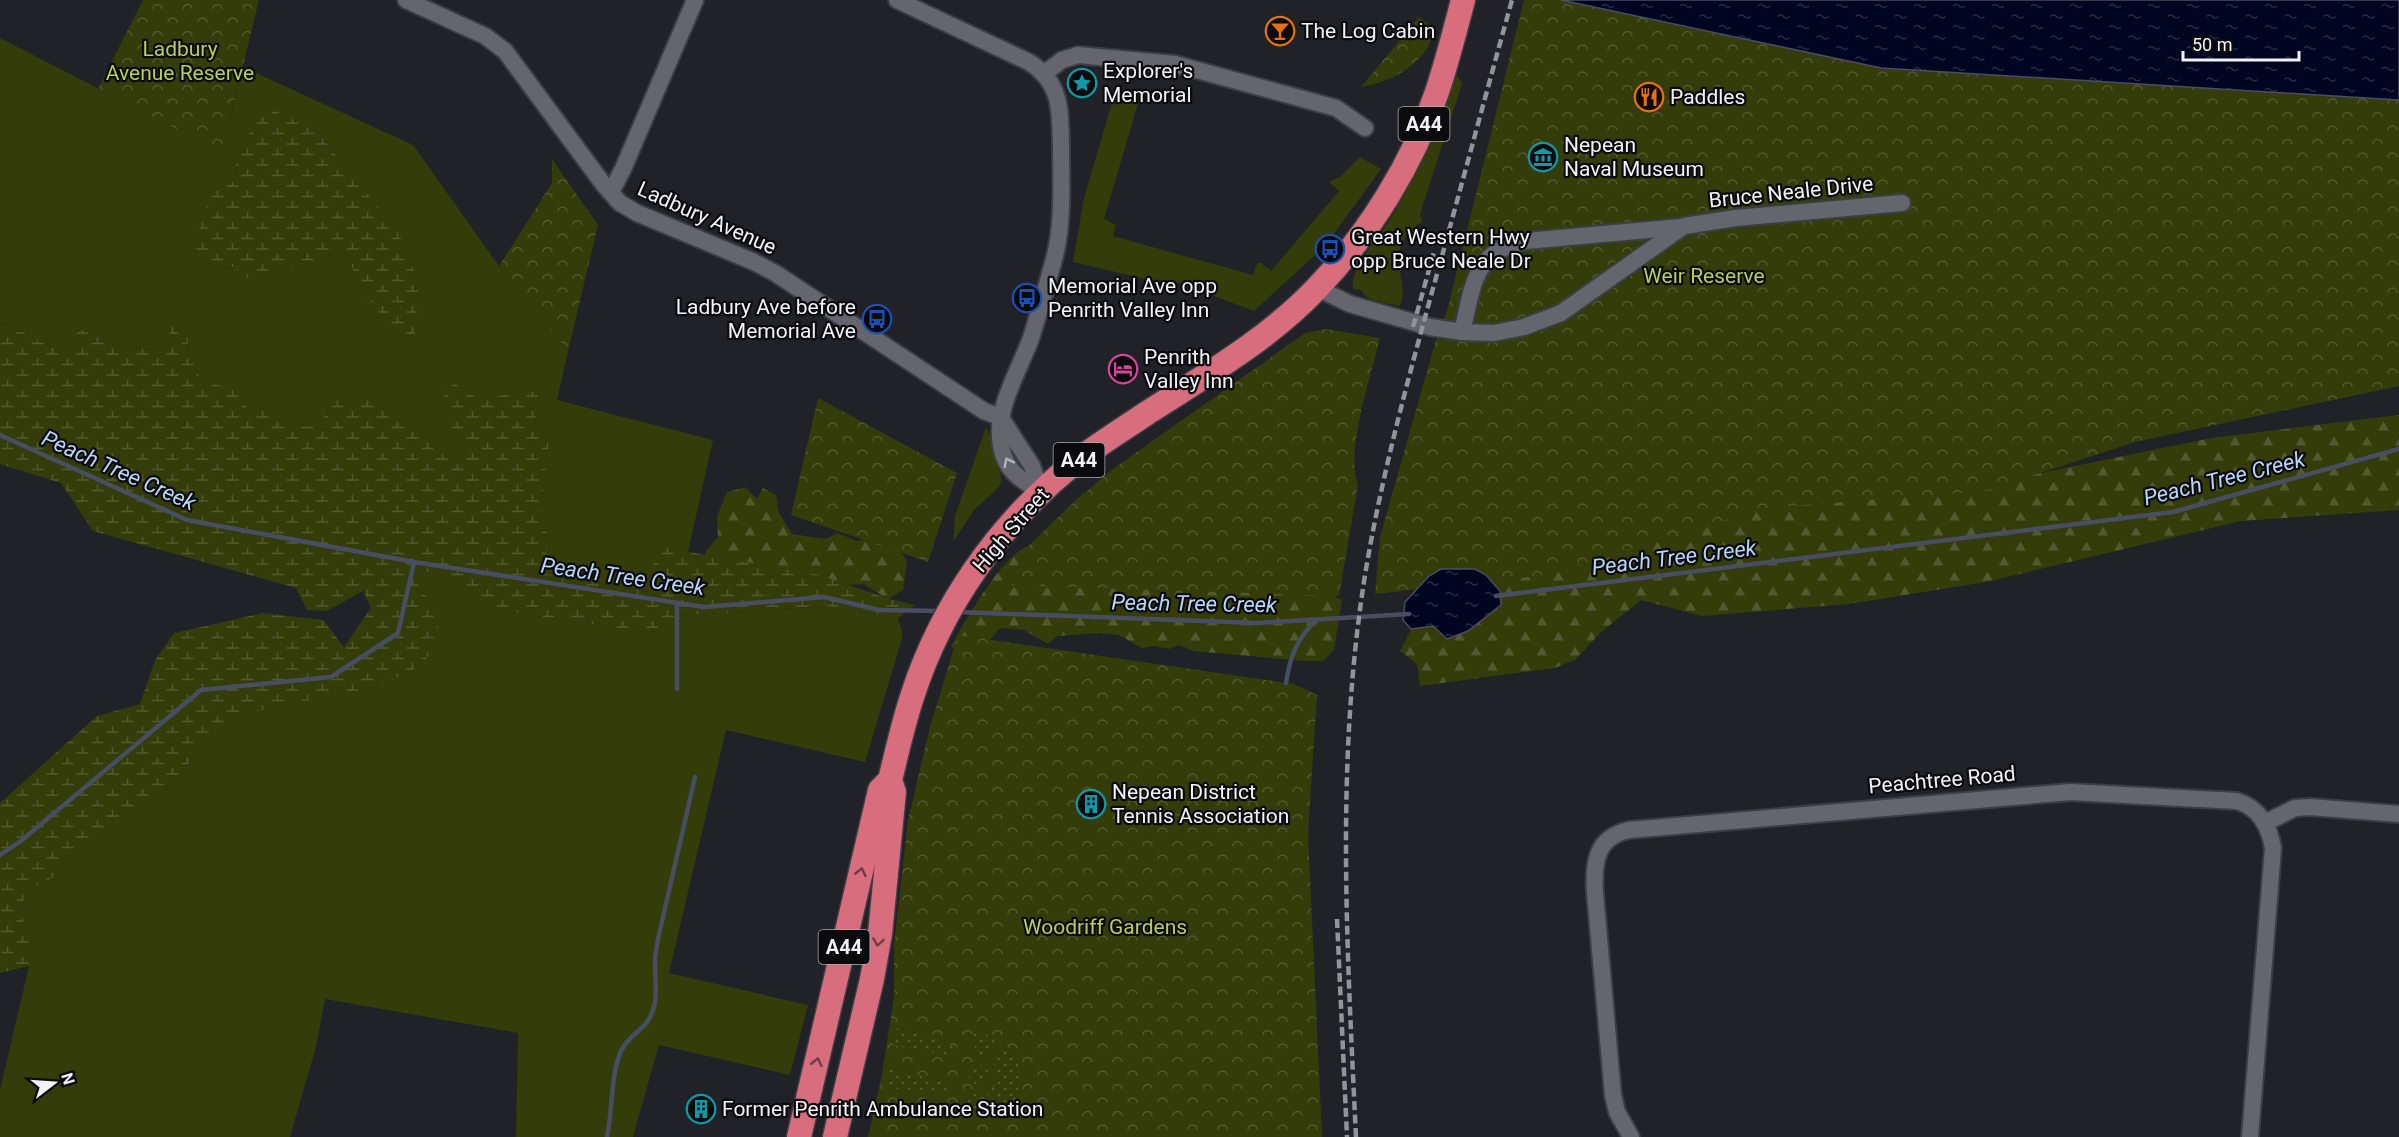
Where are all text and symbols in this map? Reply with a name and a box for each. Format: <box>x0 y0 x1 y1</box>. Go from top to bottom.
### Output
bar icon: The Log Cabin <box>1264 15 1296 47</box>
place label: The Log Cabin <box>1301 19 1435 43</box>
scale bar <box>2183 24 2298 62</box>
text: 50 m <box>2192 34 2232 55</box>
park label: Ladbury Avenue Reserve <box>106 37 254 85</box>
place label: Explorer's Memorial <box>1103 59 1193 107</box>
place icon: Explorer's Memorial <box>1066 67 1098 99</box>
restaurant icon: Paddles <box>1633 81 1665 113</box>
place label: Paddles <box>1670 85 1745 109</box>
road number: A44 <box>1398 107 1450 141</box>
place label: Nepean Naval Museum <box>1564 133 1704 181</box>
museum icon: Nepean Naval Museum <box>1527 141 1559 173</box>
street label: Bruce Neale Drive <box>1708 171 1874 213</box>
street label: Ladbury Avenue <box>634 177 780 259</box>
place label: Great Western Hwy opp Bruce Neale Dr <box>1351 225 1531 273</box>
bus stop icon: Great Western Hwy opp Bruce Neale Dr <box>1314 233 1346 265</box>
park label: Weir Reserve <box>1643 264 1765 288</box>
place label: Memorial Ave opp Penrith Valley Inn <box>1048 274 1217 322</box>
bus stop icon: Memorial Ave opp Penrith Valley Inn <box>1011 282 1043 314</box>
place label: Ladbury Ave before Memorial Ave <box>676 295 856 343</box>
bus stop icon: Ladbury Ave before Memorial Ave <box>861 303 893 335</box>
place label: Penrith Valley Inn <box>1144 345 1234 393</box>
hotel icon: Penrith Valley Inn <box>1107 353 1139 385</box>
water label: Peach Tree Creek <box>38 425 201 516</box>
road number: A44 <box>1054 443 1104 477</box>
water label: Peach Tree Creek <box>2141 446 2309 511</box>
one-way arrow <box>1004 458 1015 468</box>
street label: High Street <box>968 483 1054 577</box>
water label: Peach Tree Creek <box>1590 535 1759 580</box>
water label: Peach Tree Creek <box>539 553 708 601</box>
water label: Peach Tree Creek <box>1111 590 1278 617</box>
street label: Peachtree Road <box>1867 762 2017 798</box>
place label: Nepean District Tennis Association <box>1112 780 1289 828</box>
building icon: Nepean District Tennis Association <box>1075 788 1107 820</box>
one-way arrow <box>854 867 867 877</box>
park label: Woodriff Gardens <box>1023 915 1187 939</box>
road number: A44 <box>818 930 870 964</box>
one-way arrow <box>873 937 885 946</box>
north arrow <box>24 1053 84 1113</box>
one-way arrow <box>809 1057 822 1067</box>
text: N <box>57 1071 79 1087</box>
building icon: Former Penrith Ambulance Station <box>685 1093 717 1125</box>
place label: Former Penrith Ambulance Station <box>722 1097 1043 1121</box>

